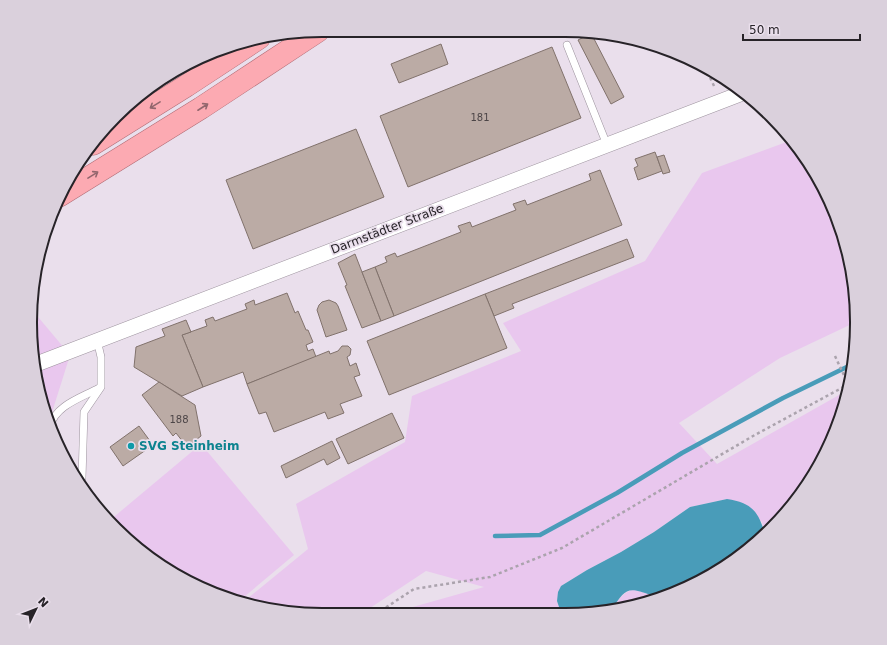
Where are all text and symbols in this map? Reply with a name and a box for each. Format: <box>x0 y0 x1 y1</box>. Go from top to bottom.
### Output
scale bar <box>743 16 860 42</box>
text: 50 m <box>749 23 780 37</box>
one-way arrow <box>149 102 161 110</box>
one-way arrow <box>197 102 209 110</box>
house number: 181 <box>470 112 490 123</box>
one-way arrow <box>87 171 99 179</box>
street label: Darmstädter Straße <box>329 201 445 257</box>
house number: 188 <box>169 414 189 425</box>
place label: SVG Steinheim <box>139 439 239 453</box>
marker: SVG Steinheim <box>126 441 136 451</box>
north arrow <box>16 589 56 629</box>
text: N <box>35 595 51 610</box>

